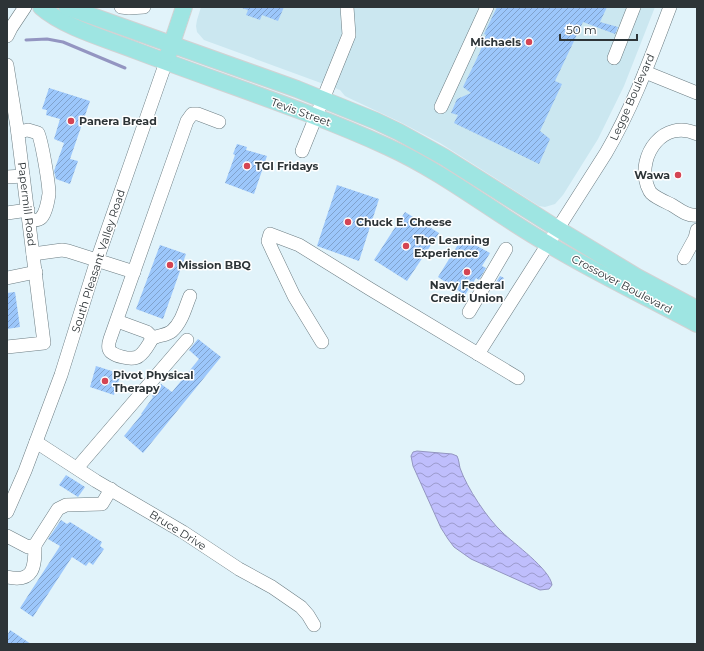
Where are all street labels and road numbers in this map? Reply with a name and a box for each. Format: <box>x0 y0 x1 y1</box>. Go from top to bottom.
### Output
street label: Legge Boulevard <box>607 51 657 143</box>
street label: Tevis Street <box>269 95 333 129</box>
street label: Papermill Road <box>15 161 39 247</box>
street label: South Pleasant Valley Road <box>68 188 128 334</box>
street label: Crossover Boulevard <box>569 251 675 317</box>
street label: Bruce Drive <box>147 507 209 553</box>

